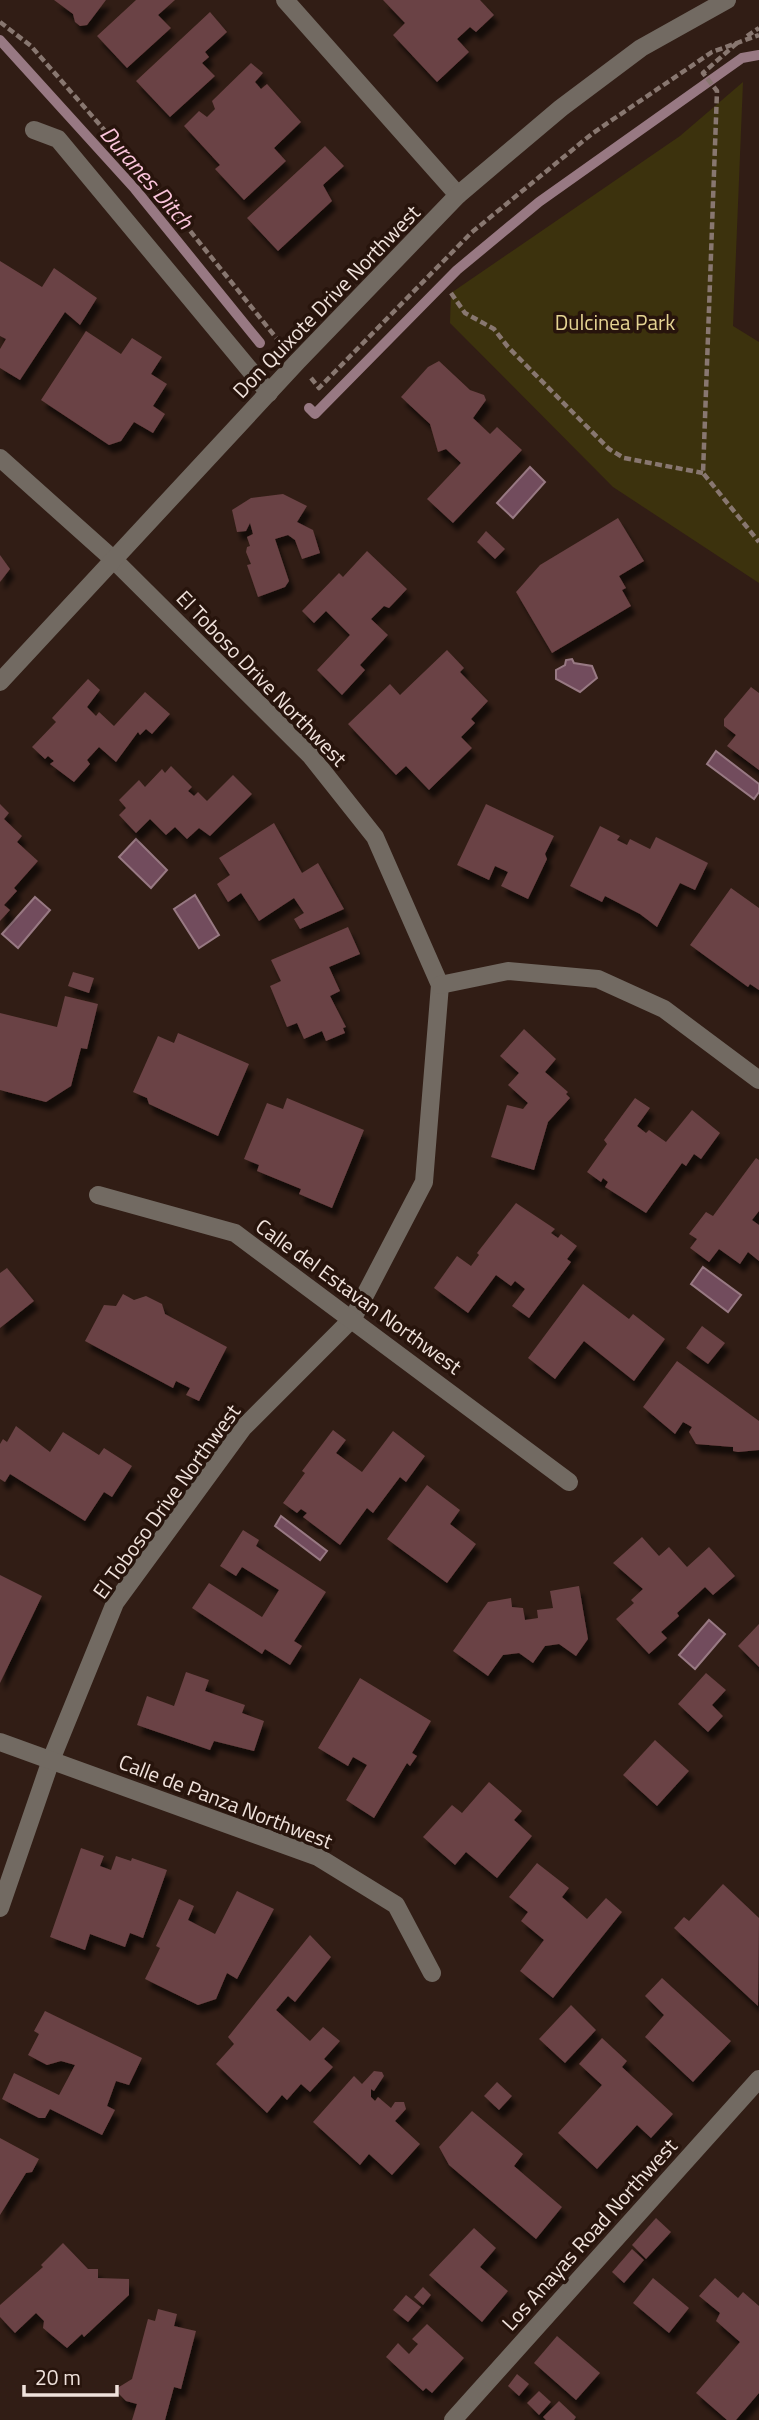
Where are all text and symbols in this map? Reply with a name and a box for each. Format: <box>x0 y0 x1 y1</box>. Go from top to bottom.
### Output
water label: Duranes Ditch <box>92 117 202 237</box>
street label: Don Quixote Drive Northwest <box>225 197 428 405</box>
park label: Dulcinea Park <box>555 306 675 338</box>
street label: El Toboso Drive Northwest <box>169 583 355 774</box>
street label: Calle del Estavan Northwest <box>249 1210 469 1382</box>
street label: El Toboso Drive Northwest <box>84 1396 248 1605</box>
street label: Calle de Panza Northwest <box>114 1745 338 1857</box>
street label: Los Anayas Road Northwest <box>494 2130 685 2337</box>
scale bar <box>24 2354 117 2398</box>
text: 20 m <box>35 2361 81 2393</box>

